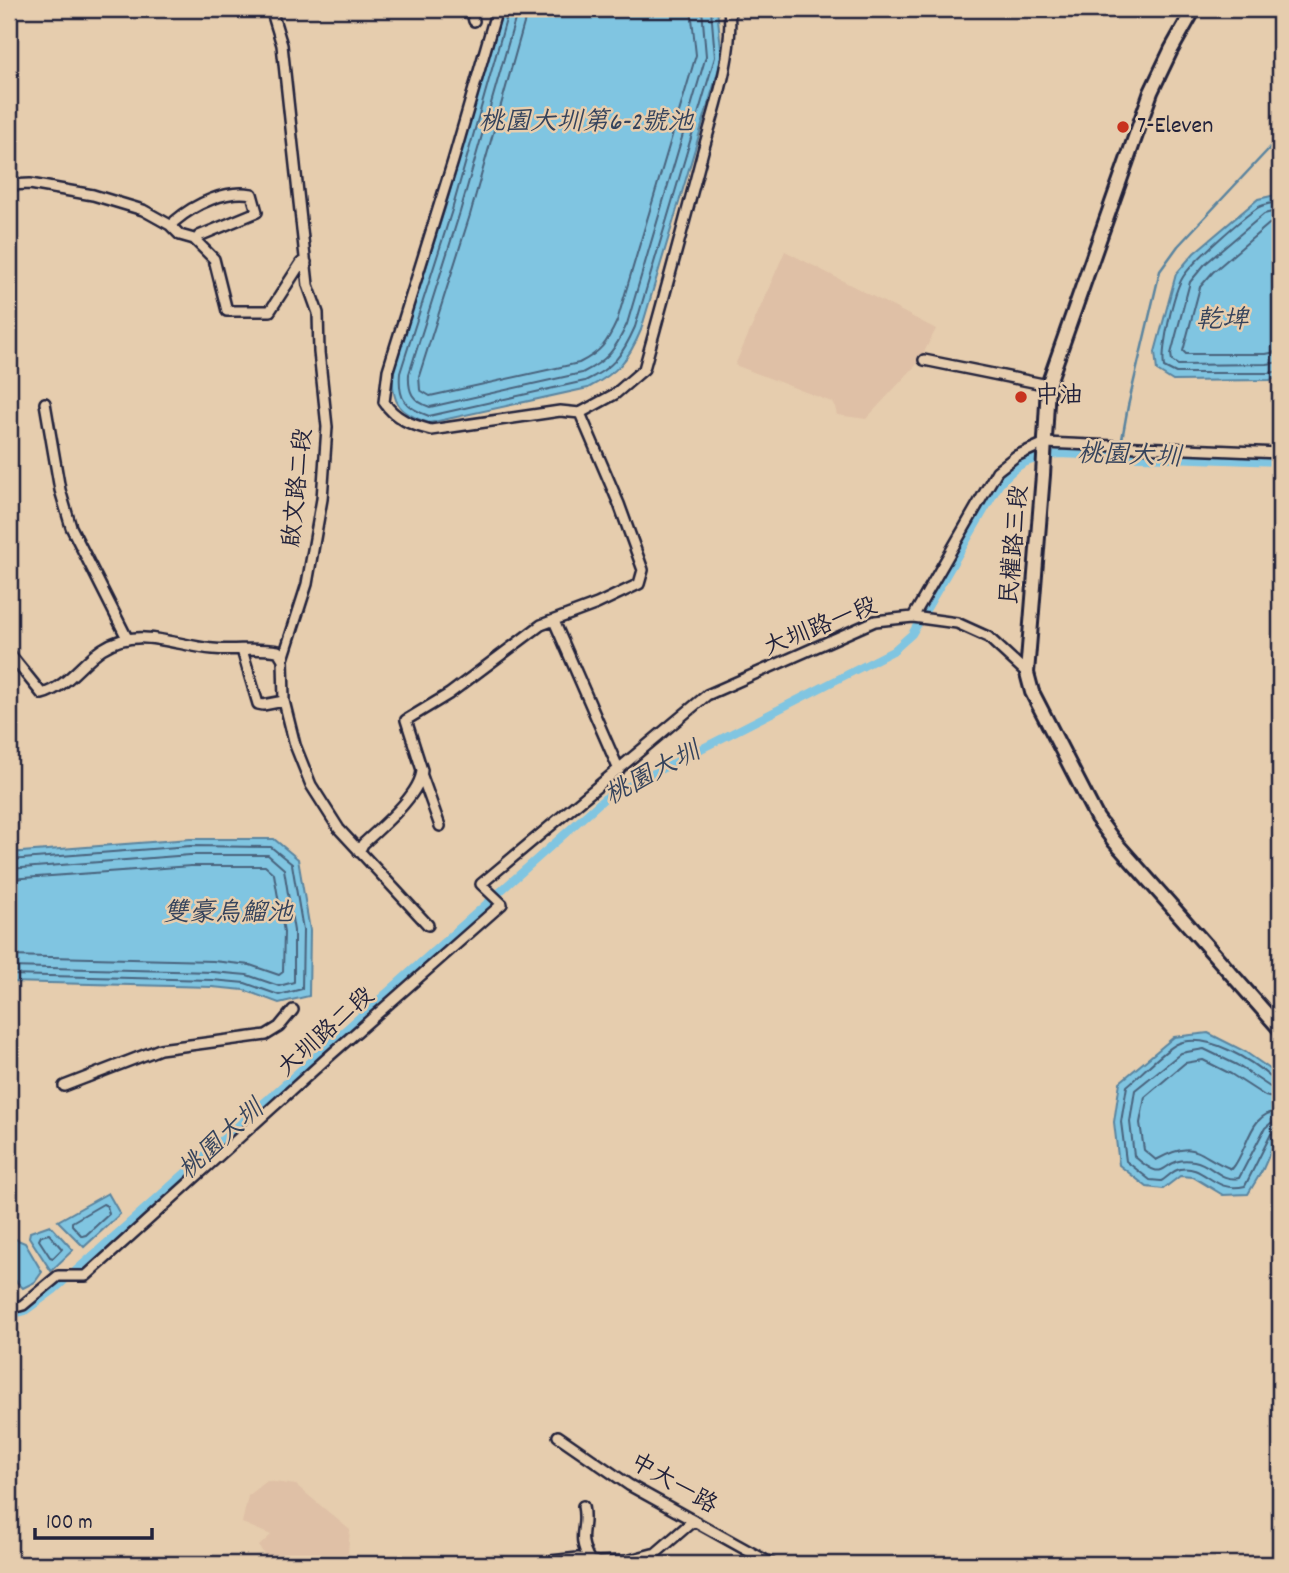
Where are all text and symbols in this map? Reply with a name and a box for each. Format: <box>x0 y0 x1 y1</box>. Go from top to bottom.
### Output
water label: 桃園大圳第6-2號池 <box>479 105 694 142</box>
place label: 7-Eleven <box>1137 110 1213 144</box>
marker: 7-Eleven <box>1115 119 1131 135</box>
water label: 乾埤 <box>1196 303 1250 340</box>
place label: 中油 <box>1035 380 1083 414</box>
marker: 中油 <box>1013 389 1029 405</box>
street label: 啟文路二段 <box>276 427 322 549</box>
water label: 桃園大圳 <box>1076 437 1185 477</box>
street label: 民權路三段 <box>994 484 1038 606</box>
street label: 大圳路一段 <box>759 590 883 666</box>
water label: 桃園大圳 <box>598 733 710 816</box>
water label: 雙豪烏鰡池 <box>163 896 294 933</box>
street label: 大圳路二段 <box>271 980 383 1086</box>
water label: 桃園大圳 <box>171 1090 275 1190</box>
street label: 中大一路 <box>623 1446 723 1524</box>
scale bar <box>35 1496 152 1540</box>
text: 100 m <box>46 1509 93 1539</box>

